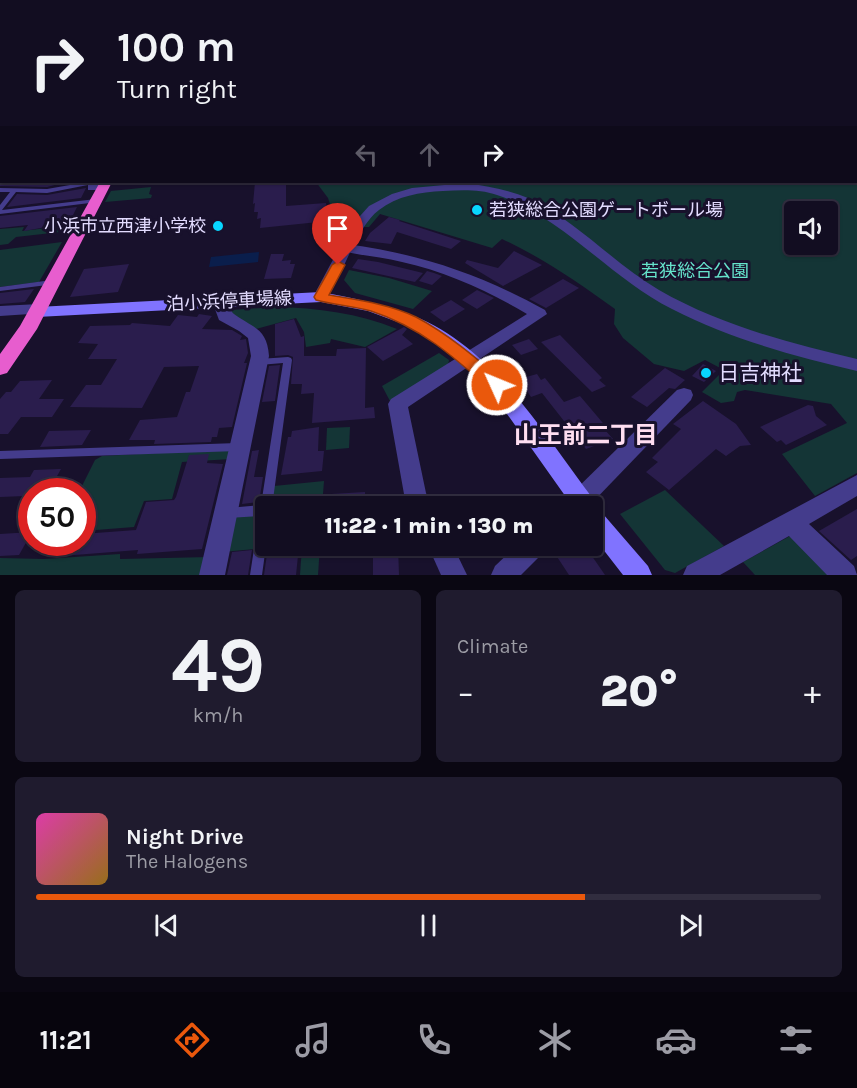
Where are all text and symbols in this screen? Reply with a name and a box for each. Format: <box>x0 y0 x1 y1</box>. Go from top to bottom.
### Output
text: 100 m <box>117 22 236 72</box>
icon: right <box>18 24 96 102</box>
text: Turn right <box>117 73 237 105</box>
icon: left <box>350 138 383 171</box>
icon: ahead <box>413 138 446 171</box>
icon: right <box>476 138 509 171</box>
place label: 若狭総合公園ゲートボール場 <box>489 199 723 221</box>
map controls <box>784 201 838 255</box>
button: sound <box>784 201 838 255</box>
pin <box>312 203 363 265</box>
marker: 若狭総合公園ゲートボール場 <box>470 203 484 217</box>
icon: arrive <box>321 212 354 245</box>
place label: 小浜市立西津小学校 <box>44 215 206 237</box>
marker: 小浜市立西津小学校 <box>211 219 225 233</box>
park label: 若狭総合公園 <box>641 260 749 282</box>
street label: 泊小浜停車場線 <box>166 287 292 315</box>
position arrow <box>465 353 529 417</box>
place label: 日吉神社 <box>718 361 802 385</box>
marker: 日吉神社 <box>699 366 713 380</box>
district label: 山王前二丁目 <box>514 421 658 449</box>
speed limit sign: 50 <box>18 478 96 556</box>
text: 11:22 · 1 min · 130 m <box>325 513 533 539</box>
text: 49 <box>171 619 265 711</box>
text: Climate <box>457 635 528 658</box>
text: 20° <box>600 665 678 717</box>
text: − <box>457 673 474 711</box>
text: + <box>804 673 821 711</box>
text: km/h <box>193 704 243 727</box>
text: Night Drive <box>126 824 244 850</box>
text: The Halogens <box>126 850 248 873</box>
icon: previous <box>150 909 183 942</box>
icon: pause <box>412 909 445 942</box>
icon: next <box>674 909 707 942</box>
icon: directions <box>171 1019 213 1061</box>
icon: music <box>292 1019 334 1061</box>
icon: phone <box>413 1019 455 1061</box>
icon: climate <box>534 1019 576 1061</box>
icon: car <box>655 1019 697 1061</box>
icon: filters <box>775 1019 817 1061</box>
text: 11:21 <box>39 1024 92 1056</box>

